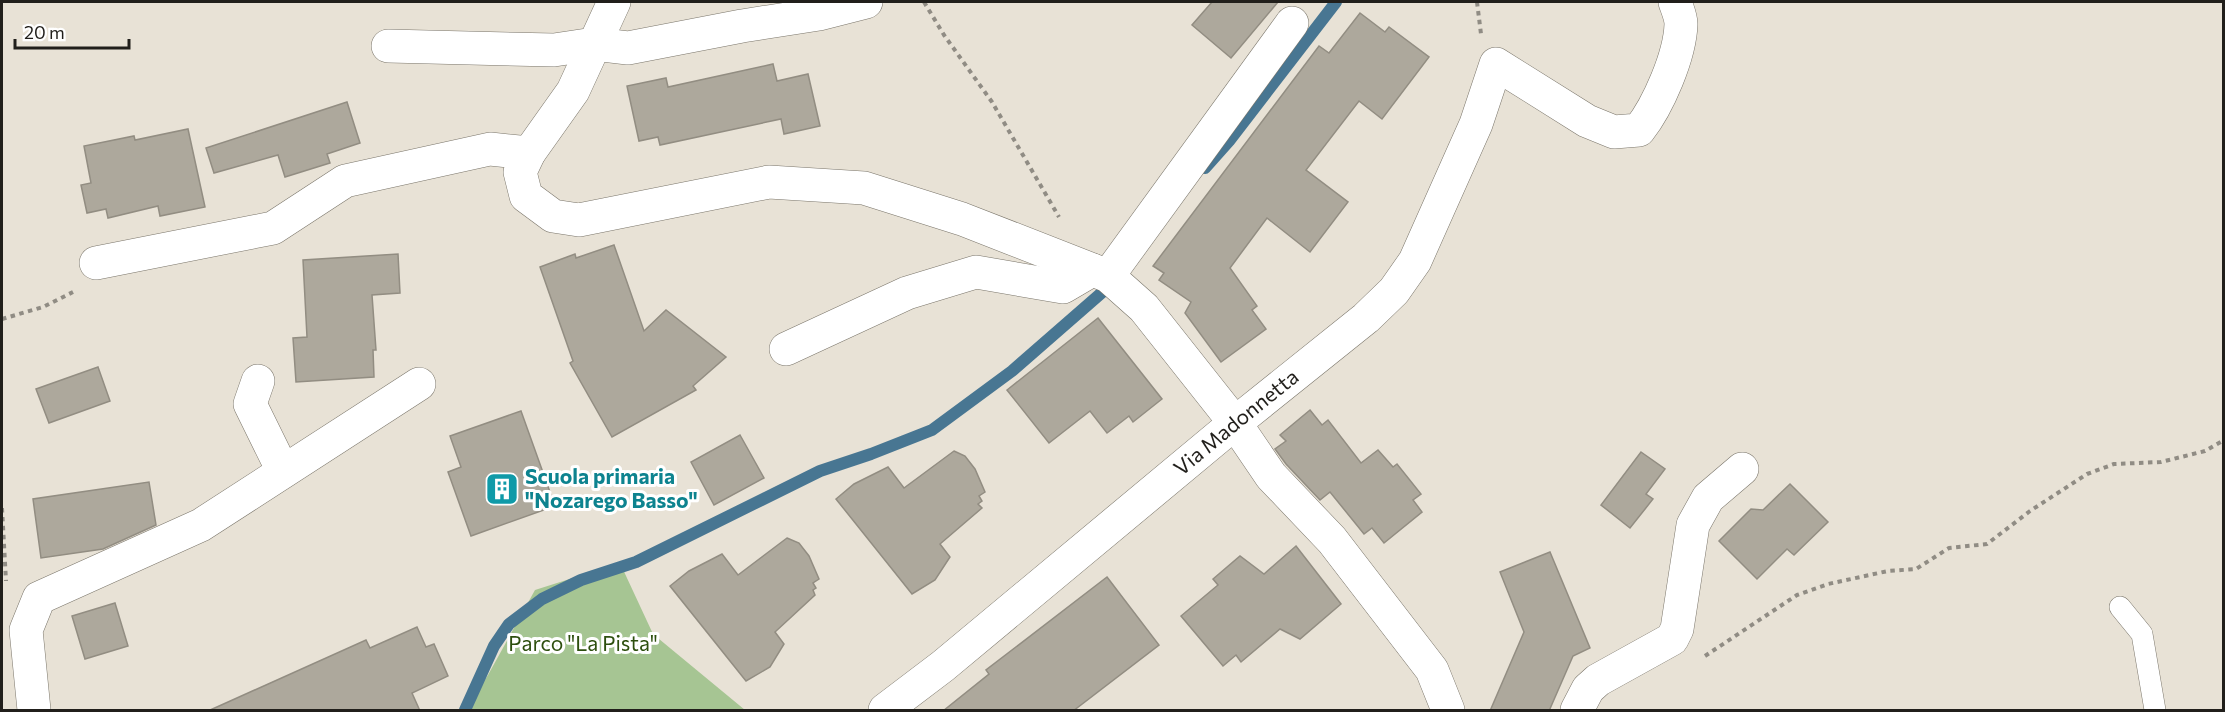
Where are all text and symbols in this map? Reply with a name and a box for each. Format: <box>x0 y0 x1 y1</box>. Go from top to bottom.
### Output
scale bar <box>15 12 129 50</box>
text: 20 m <box>24 21 65 43</box>
street label: Via Madonnetta <box>1168 363 1303 480</box>
place label: Scuola primaria "Nozarego Basso" <box>525 463 698 512</box>
building icon: Scuola primaria "Nozarego Basso" <box>484 471 520 507</box>
park label: Parco "La Pista" <box>508 630 658 655</box>

